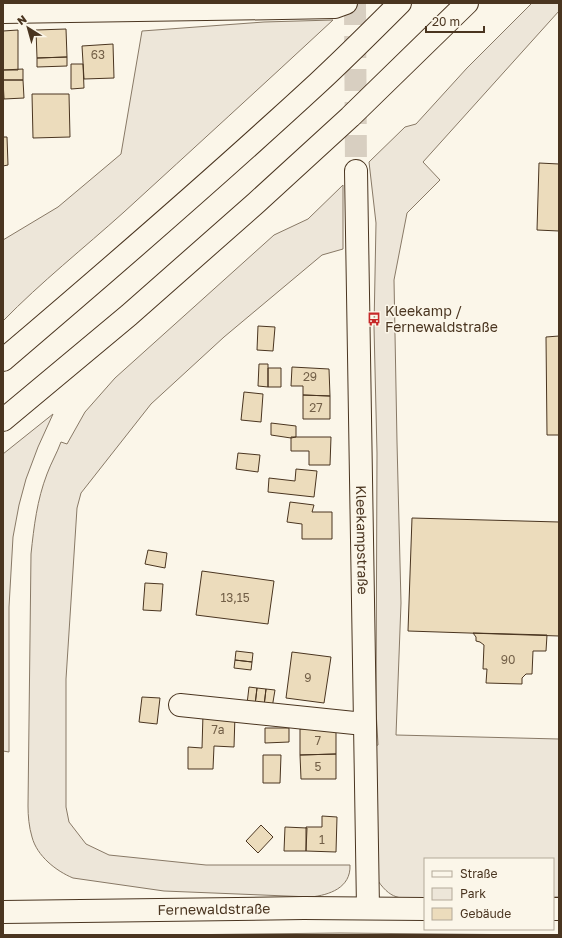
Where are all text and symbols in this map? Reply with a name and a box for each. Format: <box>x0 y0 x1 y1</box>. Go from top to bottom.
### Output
north arrow <box>8 8 48 48</box>
scale bar <box>426 8 484 34</box>
text: N <box>14 12 29 27</box>
text: 20 m <box>432 14 460 29</box>
house number: 63 <box>91 47 105 62</box>
place label: Kleekamp / Fernewaldstraße <box>385 302 498 335</box>
bus stop icon: Kleekamp / Fernewaldstraße <box>366 311 382 327</box>
house number: 29 <box>303 369 317 384</box>
house number: 27 <box>309 400 323 415</box>
street label: Kleekampstraße <box>353 485 372 595</box>
house number: 13,15 <box>220 590 250 605</box>
house number: 90 <box>501 652 515 667</box>
house number: 9 <box>304 670 312 685</box>
house number: 7a <box>211 722 225 737</box>
house number: 7 <box>315 733 321 748</box>
house number: 5 <box>315 759 322 774</box>
house number: 1 <box>319 832 325 847</box>
legend <box>424 858 554 930</box>
text: Straße <box>460 866 498 881</box>
text: Park <box>460 886 486 901</box>
street label: Fernewaldstraße <box>157 899 271 918</box>
text: Gebäude <box>460 906 511 921</box>

